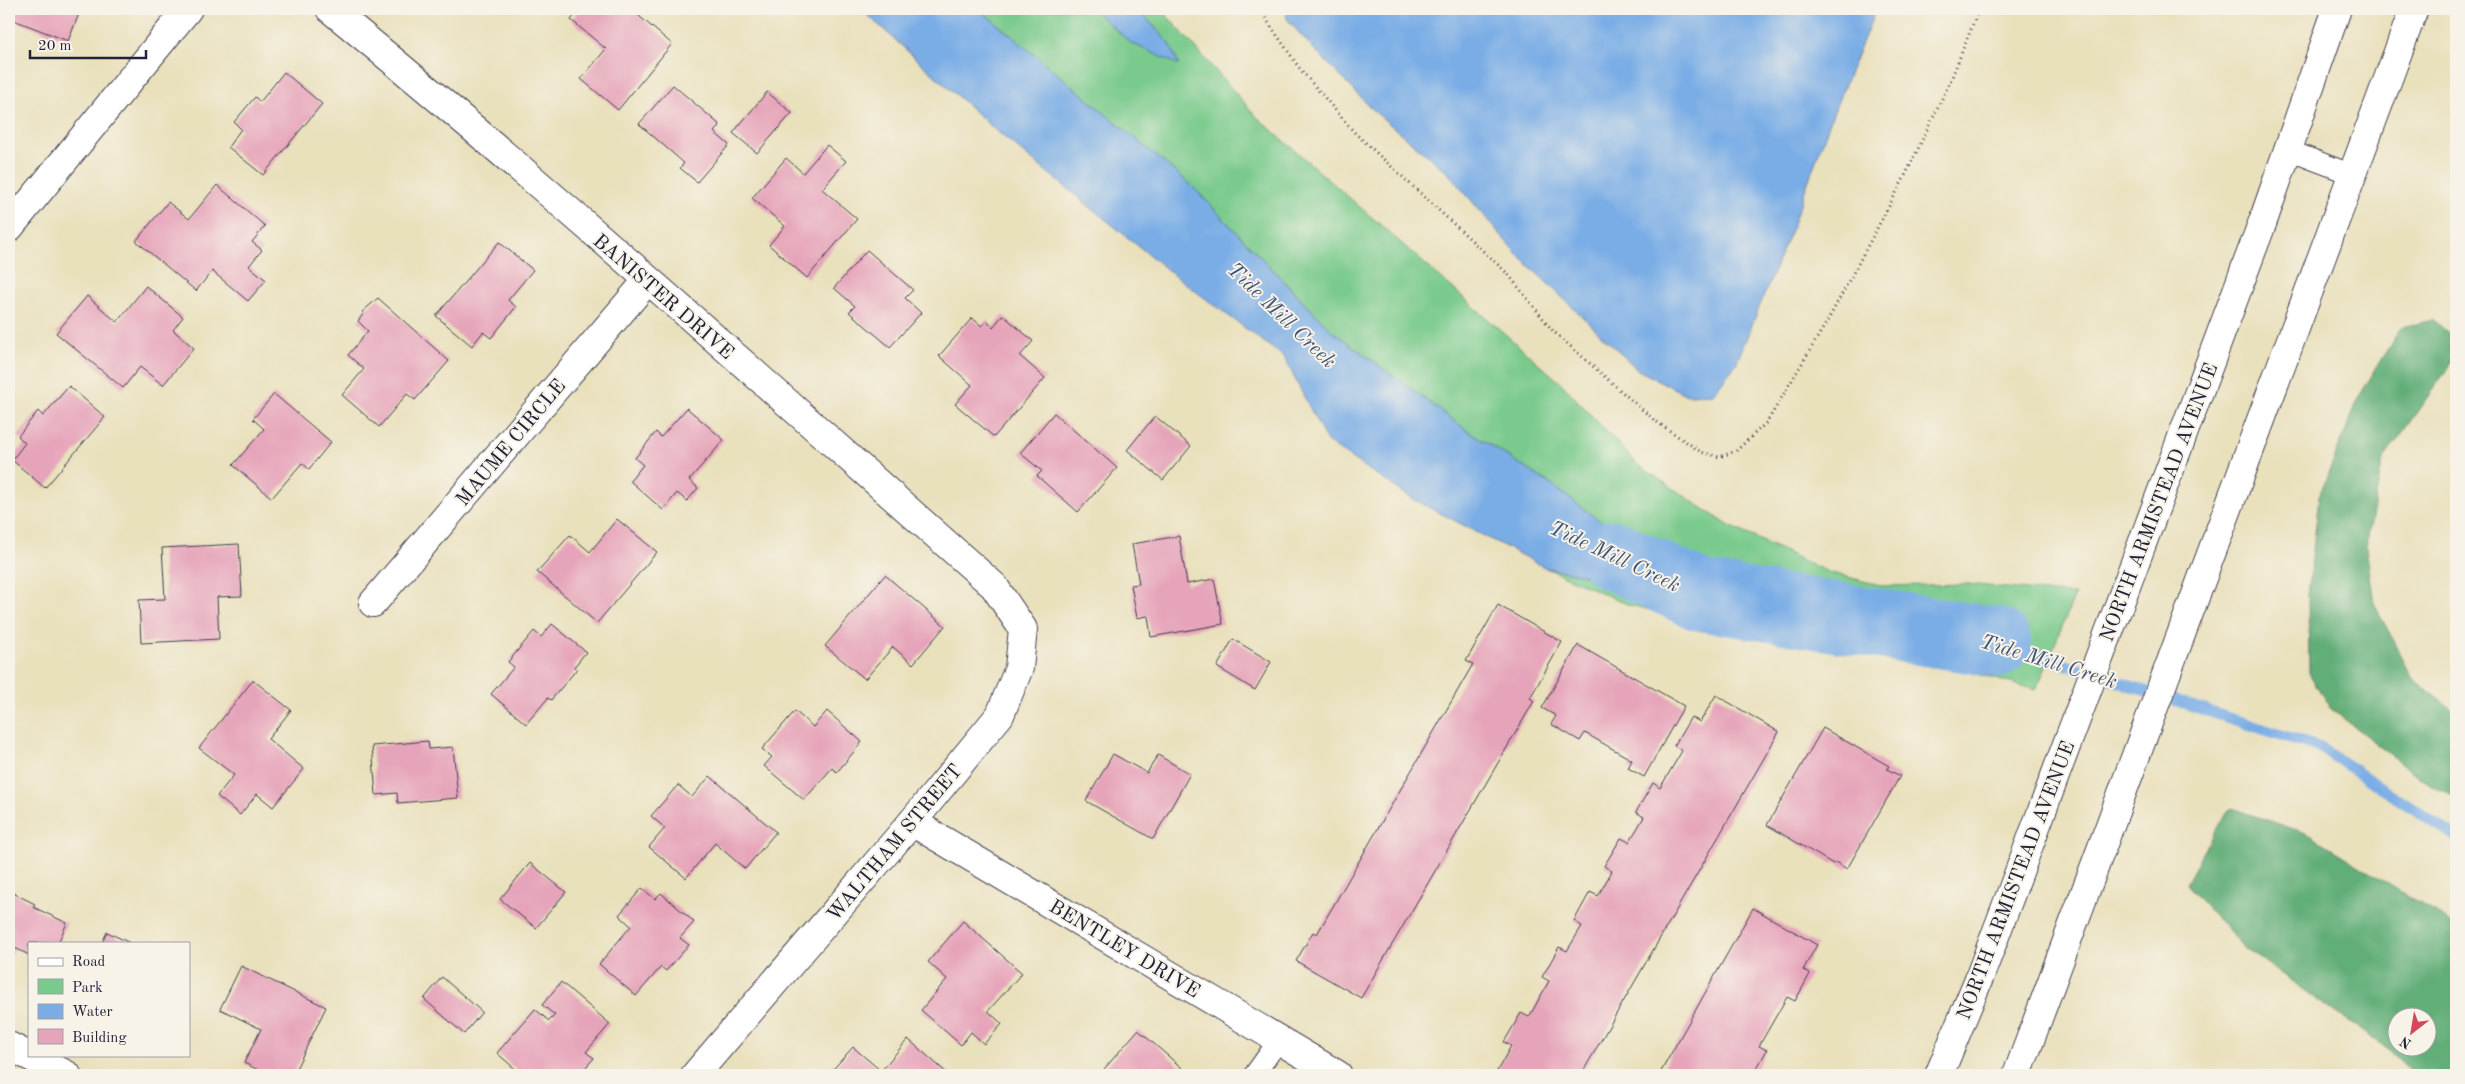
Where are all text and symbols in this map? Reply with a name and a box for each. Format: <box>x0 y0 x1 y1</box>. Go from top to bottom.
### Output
scale bar <box>30 28 146 60</box>
text: 20 m <box>38 39 72 54</box>
street label: BANISTER DRIVE <box>589 231 737 364</box>
water label: Tide Mill Creek <box>1223 259 1339 373</box>
street label: NORTH ARMISTEAD AVENUE <box>2097 361 2222 645</box>
street label: MAUME CIRCLE <box>453 376 570 510</box>
water label: Tide Mill Creek <box>1546 518 1683 597</box>
water label: Tide Mill Creek <box>1978 632 2119 693</box>
street label: NORTH ARMISTEAD AVENUE <box>1954 739 2079 1023</box>
street label: WALTHAM STREET <box>824 761 967 925</box>
street label: BENTLEY DRIVE <box>1045 897 1203 1002</box>
legend <box>28 942 190 1056</box>
text: Road <box>72 955 106 970</box>
text: Park <box>72 981 103 996</box>
text: Water <box>72 1005 113 1020</box>
north arrow <box>2388 1006 2438 1056</box>
text: Building <box>72 1031 127 1046</box>
text: N <box>2397 1033 2414 1051</box>

